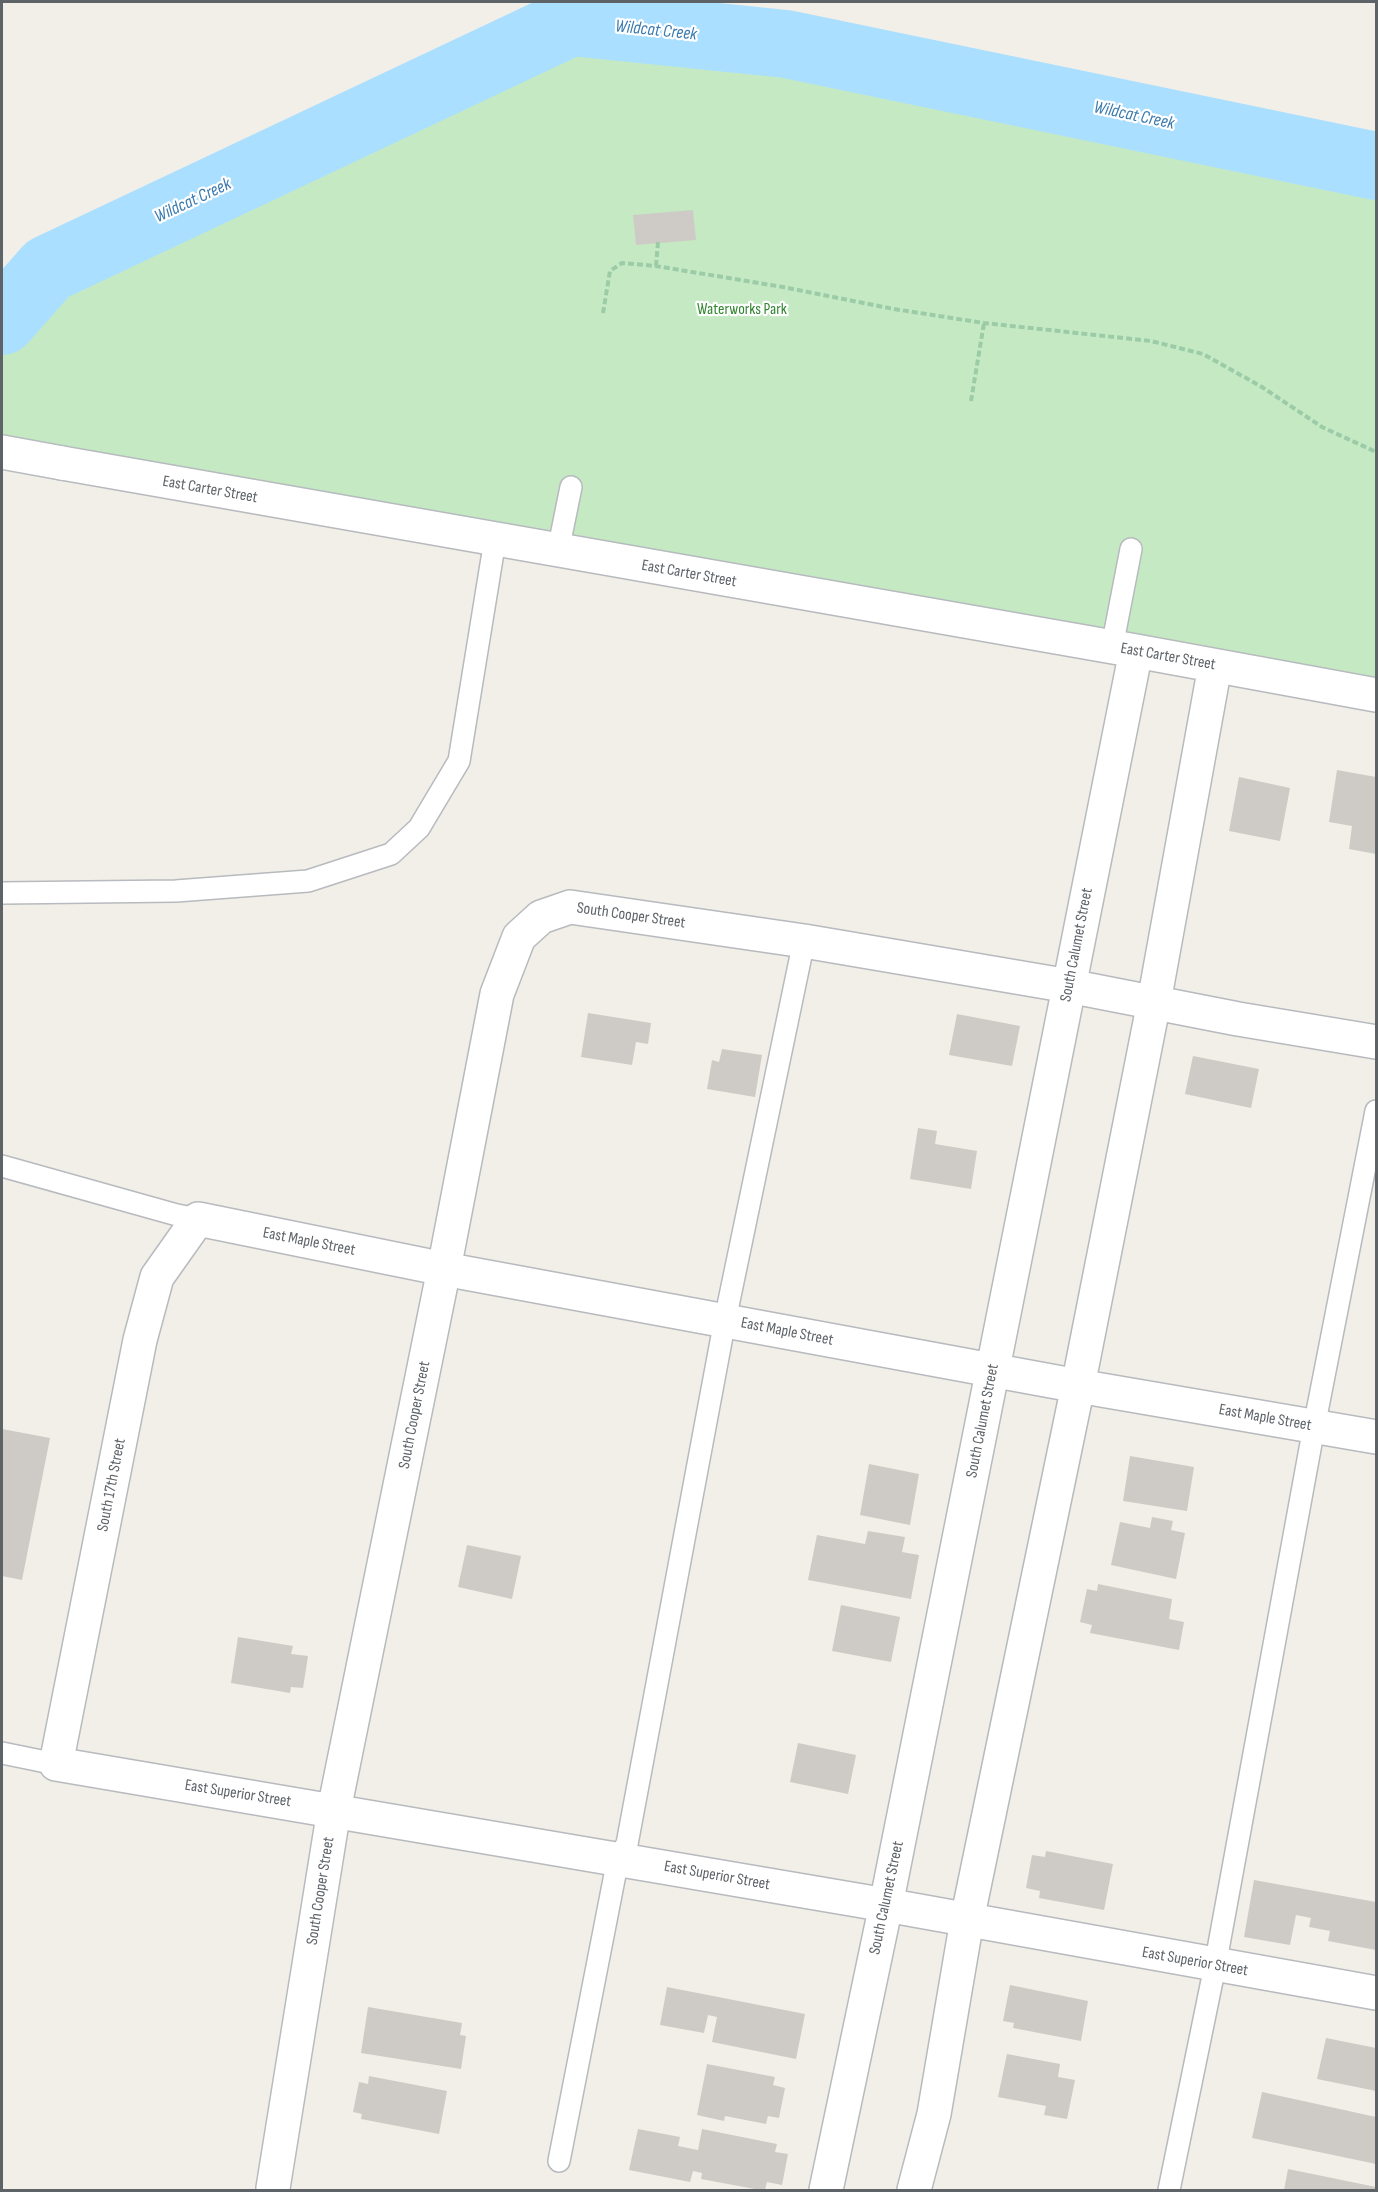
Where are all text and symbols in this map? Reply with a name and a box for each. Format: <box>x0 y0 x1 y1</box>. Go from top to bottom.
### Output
water label: Wildcat Creek <box>614 16 698 46</box>
water label: Wildcat Creek <box>1092 97 1176 135</box>
water label: Wildcat Creek <box>151 174 235 228</box>
park label: Waterworks Park <box>697 300 787 320</box>
street label: East Carter Street <box>161 472 259 508</box>
street label: East Carter Street <box>640 556 738 592</box>
street label: East Carter Street <box>1119 639 1217 675</box>
street label: South Calumet Street <box>1057 886 1097 1004</box>
street label: South Cooper Street <box>576 899 686 933</box>
street label: East Maple Street <box>261 1224 357 1260</box>
street label: East Maple Street <box>739 1314 835 1350</box>
street label: South Cooper Street <box>395 1360 435 1470</box>
street label: South Calumet Street <box>963 1362 1003 1480</box>
street label: East Maple Street <box>1217 1400 1313 1436</box>
street label: South 17th Street <box>94 1437 130 1533</box>
street label: East Superior Street <box>183 1776 293 1812</box>
street label: South Cooper Street <box>303 1836 339 1946</box>
street label: South Calumet Street <box>866 1839 908 1957</box>
street label: East Superior Street <box>662 1857 772 1895</box>
street label: East Superior Street <box>1140 1943 1250 1981</box>

